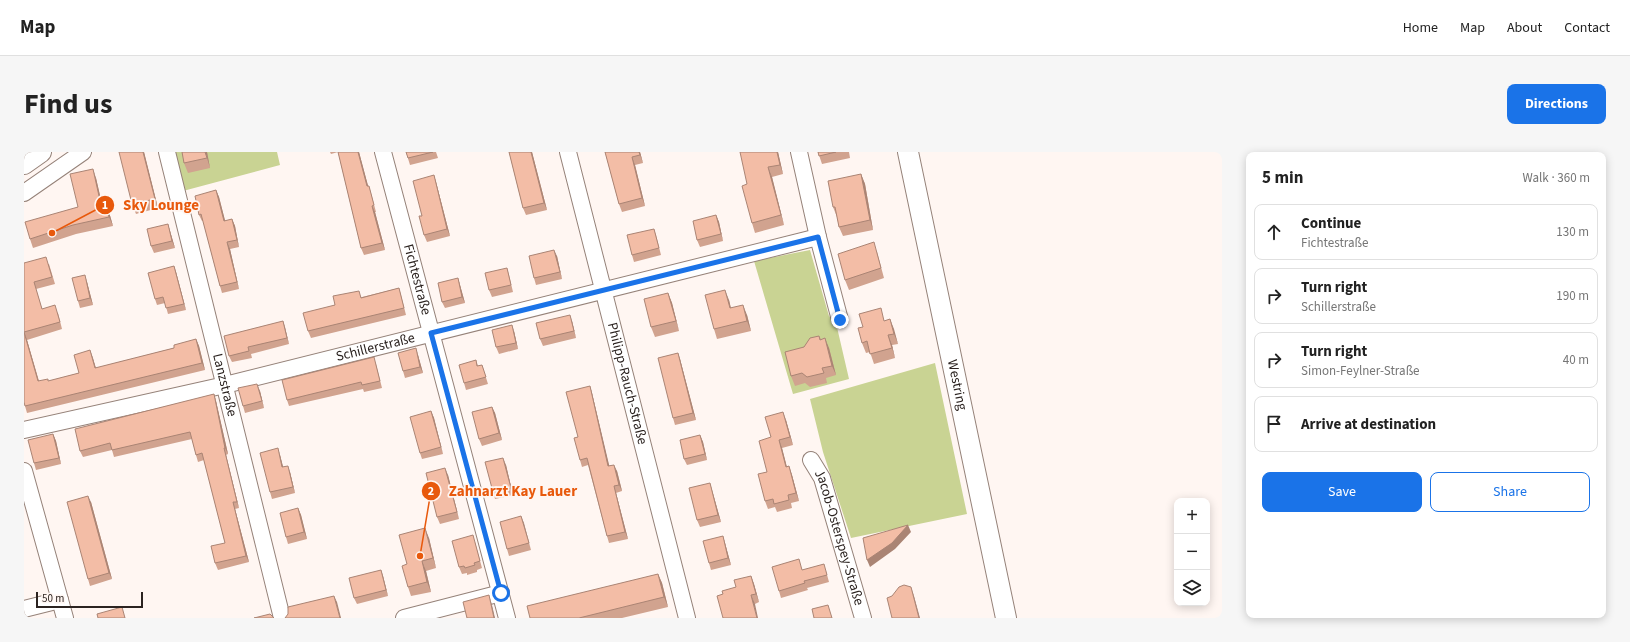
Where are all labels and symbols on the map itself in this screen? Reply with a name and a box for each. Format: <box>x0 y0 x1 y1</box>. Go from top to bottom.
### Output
callout: Sky Lounge <box>95 191 207 218</box>
text: Sky Lounge <box>123 195 199 216</box>
text: 1 <box>102 197 108 214</box>
street label: Fichtestraße <box>398 242 436 317</box>
route end <box>831 311 849 329</box>
street label: Philipp-Rauch-Straße <box>602 320 652 447</box>
street label: Schillerstraße <box>334 328 417 367</box>
street label: Lanzstraße <box>207 351 242 419</box>
street label: Westring <box>942 358 972 412</box>
street label: Jacob-Osterspey-Straße <box>809 466 869 608</box>
callout: Zahnarzt Kay Lauer <box>421 477 585 504</box>
text: Zahnarzt Kay Lauer <box>449 481 577 502</box>
text: 2 <box>428 483 434 500</box>
route start <box>492 584 510 602</box>
scale bar <box>36 590 143 609</box>

